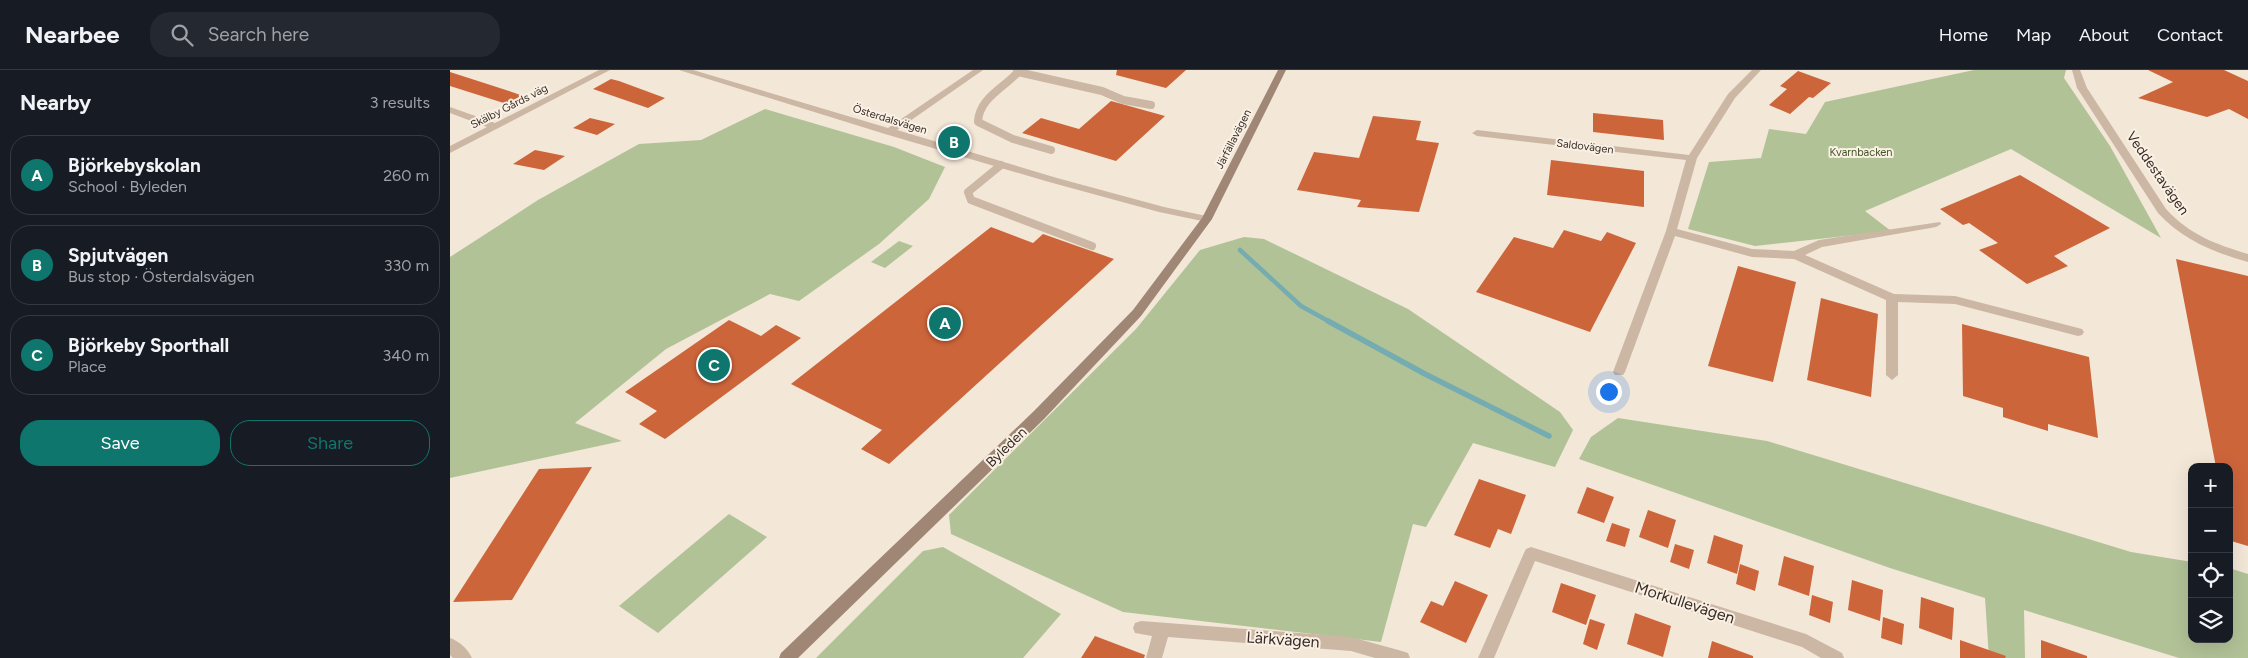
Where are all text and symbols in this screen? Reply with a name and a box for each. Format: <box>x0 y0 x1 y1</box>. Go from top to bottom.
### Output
search box <box>150 12 500 57</box>
text: Nearbee <box>25 20 120 49</box>
icon: search <box>168 21 196 49</box>
text: Search here <box>208 23 309 46</box>
text: Home <box>1939 24 1988 46</box>
text: Map <box>2016 24 2051 46</box>
text: About <box>2079 24 2129 46</box>
text: Contact <box>2157 24 2223 46</box>
street label: Skälby Gårds väg <box>469 81 550 131</box>
text: Nearby <box>20 90 91 115</box>
text: 3 results <box>370 93 430 112</box>
street label: Österdalsvägen <box>851 101 929 137</box>
street label: Järfällavägen <box>1213 107 1254 171</box>
pin: B <box>938 123 970 161</box>
street label: Veddestavägen <box>2123 128 2193 218</box>
street label: Saldovägen <box>1556 137 1614 156</box>
park label: Kvarnbacken <box>1829 146 1893 159</box>
text: Björkebyskolan <box>68 154 201 177</box>
text: A <box>31 166 43 185</box>
text: 260 m <box>383 166 429 185</box>
text: School · Byleden <box>68 177 187 196</box>
text: Spjutvägen <box>68 244 168 267</box>
text: B <box>32 256 42 275</box>
text: 330 m <box>384 256 429 275</box>
text: Bus stop · Österdalsvägen <box>68 267 254 286</box>
pin: A <box>929 304 961 342</box>
text: Björkeby Sporthall <box>68 334 229 357</box>
text: C <box>31 346 43 365</box>
text: 340 m <box>383 346 429 365</box>
pin: C <box>698 346 730 384</box>
text: Place <box>68 357 106 376</box>
your location <box>1596 379 1622 405</box>
button: Save <box>20 420 220 466</box>
button: Share <box>230 420 430 466</box>
street label: Byleden <box>982 424 1030 471</box>
map controls <box>2188 463 2233 643</box>
button: + <box>2188 463 2233 508</box>
button: − <box>2188 508 2233 553</box>
button: locate <box>2188 553 2233 598</box>
street label: Morkullevägen <box>1632 577 1737 628</box>
button: layers <box>2188 598 2233 643</box>
street label: Lärkvägen <box>1246 627 1320 652</box>

